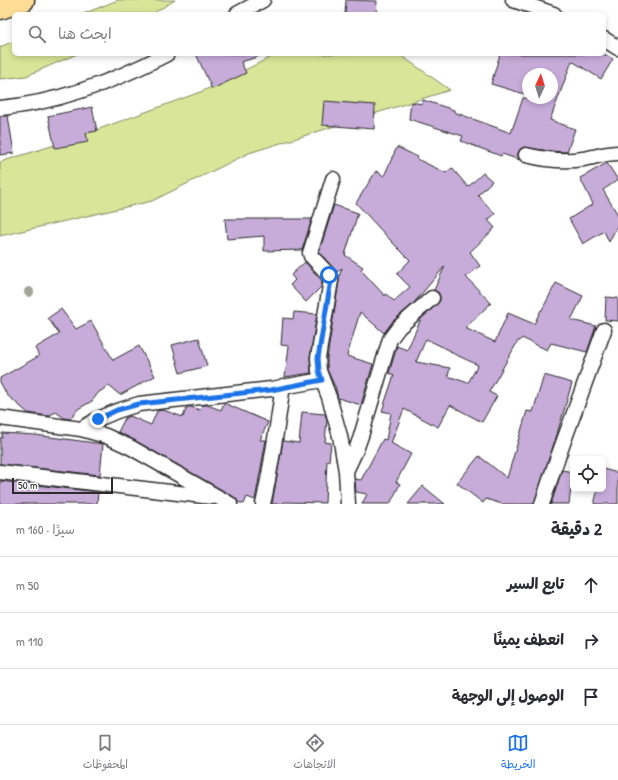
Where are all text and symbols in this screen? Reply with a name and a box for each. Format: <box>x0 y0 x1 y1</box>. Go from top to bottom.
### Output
search box <box>12 12 606 56</box>
icon: search <box>26 23 48 45</box>
text: ابحث هنا <box>58 23 112 44</box>
north arrow <box>522 68 558 104</box>
route start <box>320 266 338 284</box>
route end <box>89 410 107 428</box>
map controls <box>570 456 606 492</box>
button: locate <box>570 456 606 492</box>
scale bar <box>12 476 113 495</box>
text: 50 m <box>18 478 38 492</box>
text: 2 دقيقة <box>551 517 602 540</box>
text: سيرًا · 160 m <box>16 520 75 538</box>
text: تابع السير <box>507 573 564 594</box>
icon: ahead <box>580 574 602 596</box>
text: 50 m <box>16 576 39 594</box>
text: انعطف يمينًا <box>494 629 564 650</box>
icon: right <box>580 630 602 652</box>
text: 110 m <box>16 632 43 650</box>
text: الوصول إلى الوجهة <box>452 685 564 706</box>
icon: arrive <box>580 686 602 708</box>
tab: المحفوظات <box>83 732 128 774</box>
tab: الاتجاهات <box>293 732 336 774</box>
tab: الخريطة <box>501 732 535 774</box>

